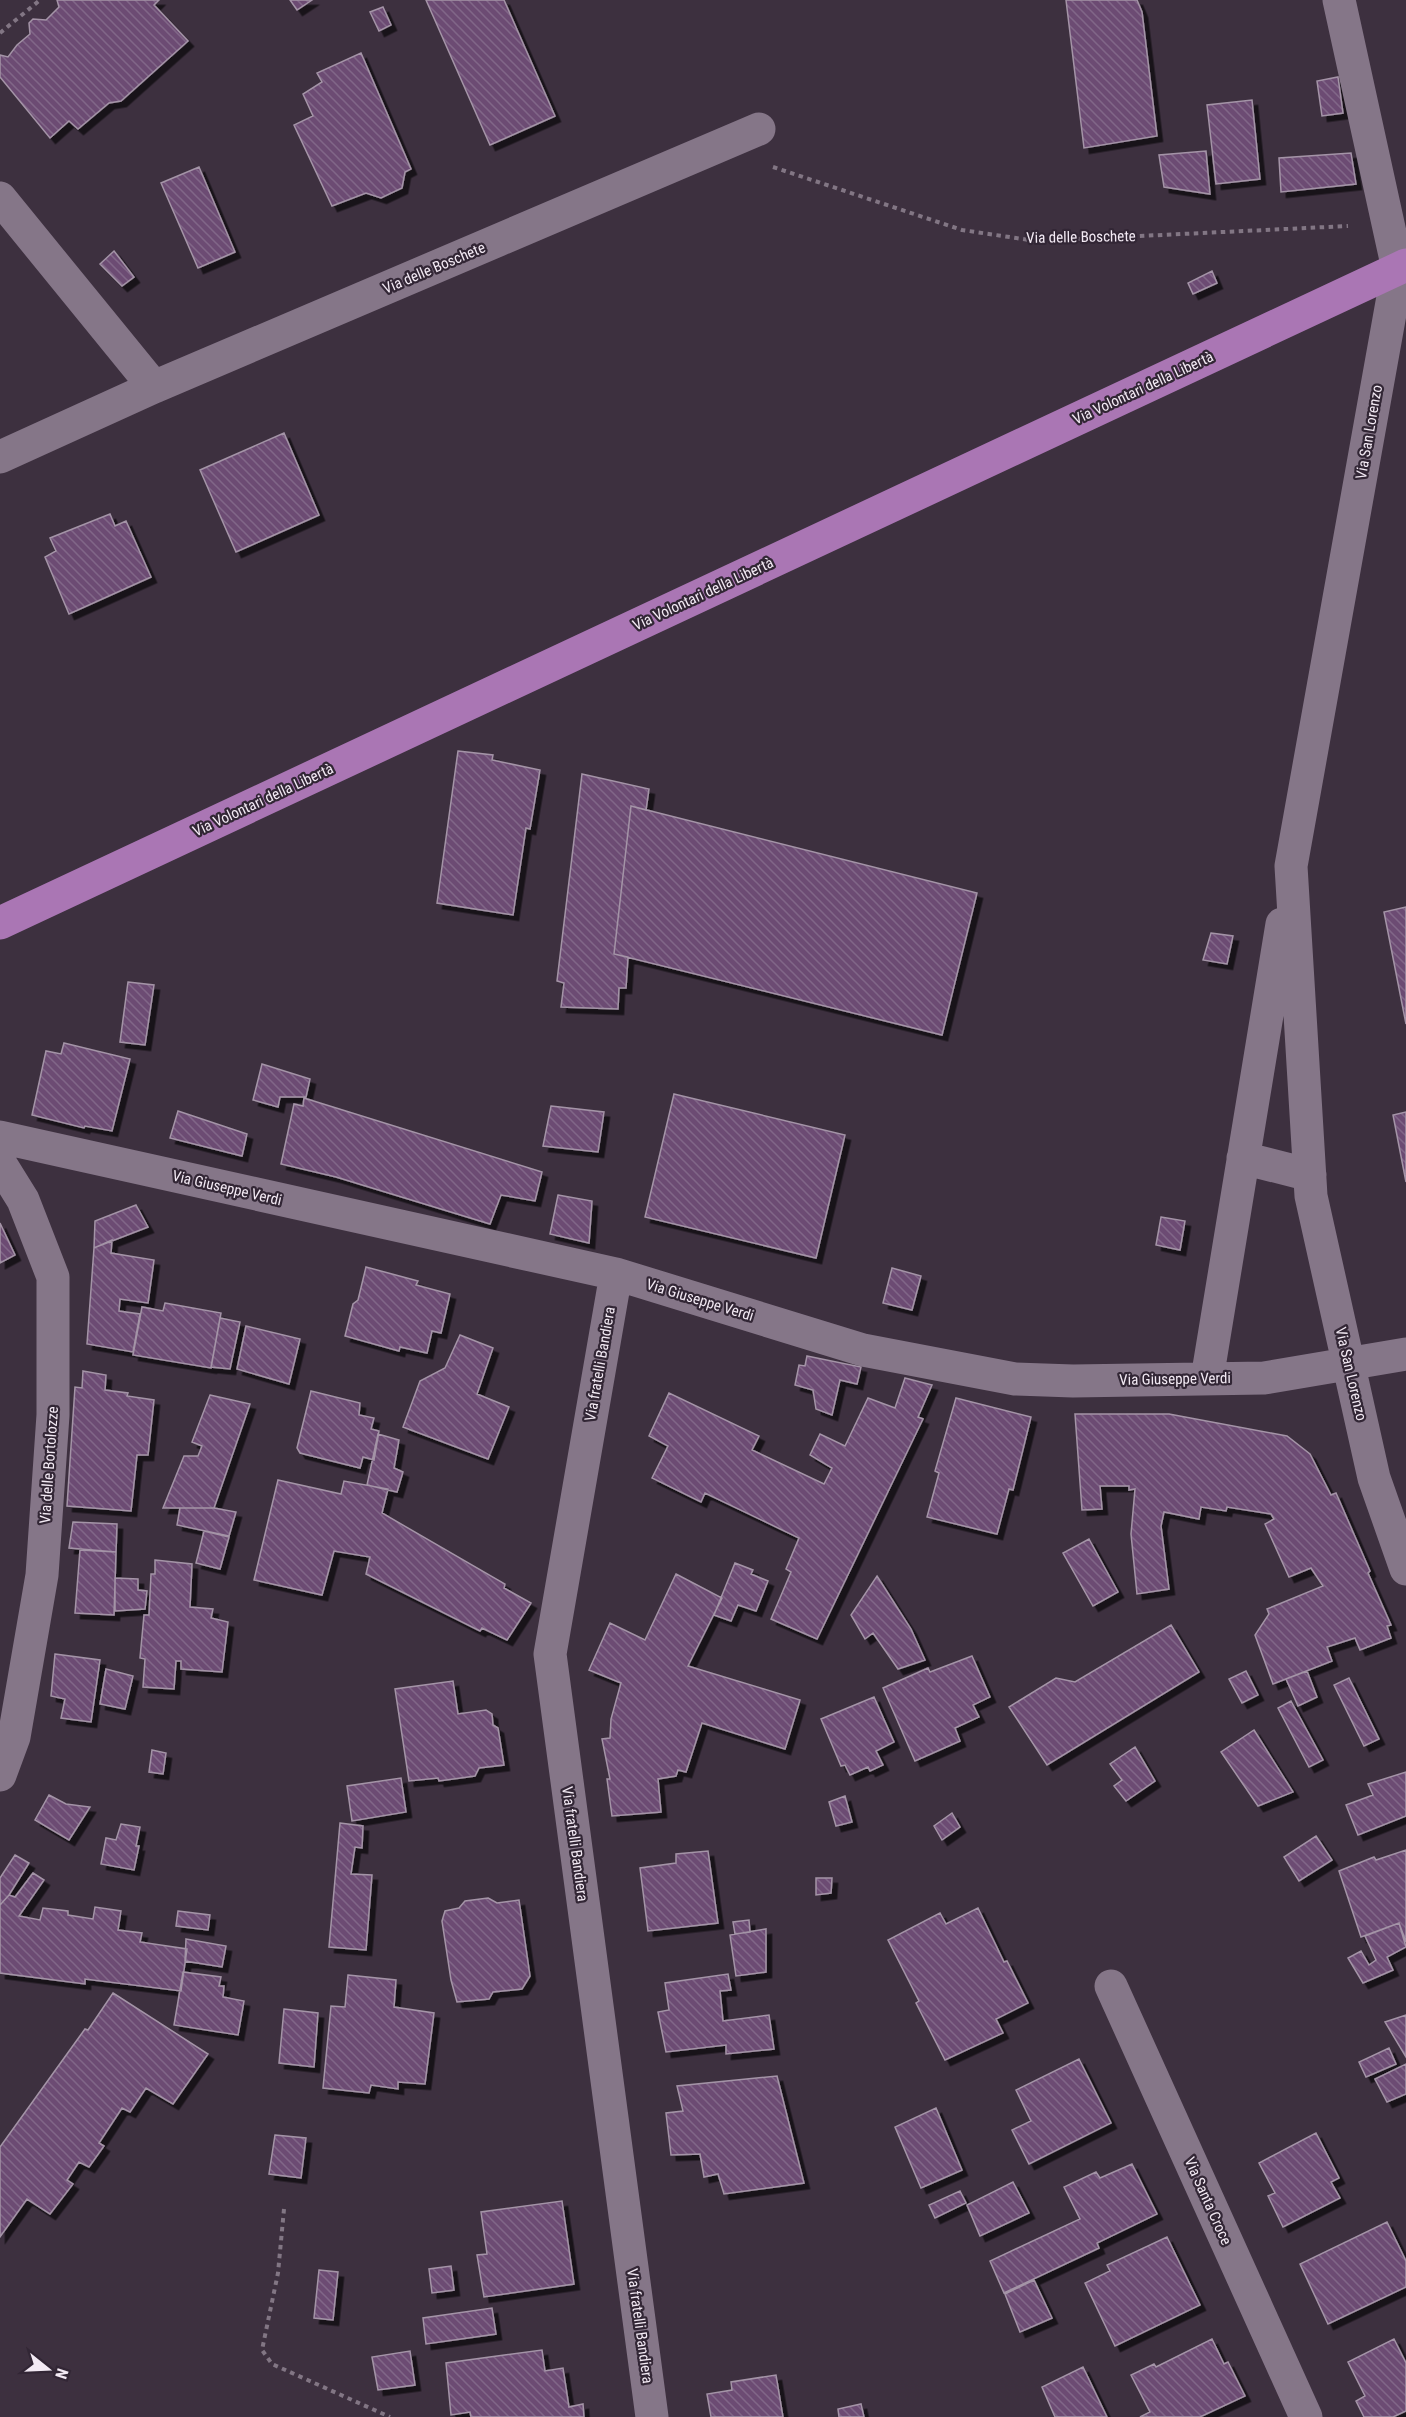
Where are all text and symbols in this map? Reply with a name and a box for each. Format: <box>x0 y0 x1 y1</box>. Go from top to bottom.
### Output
street label: Via delle Boschete <box>1026 227 1136 247</box>
street label: Via delle Boschete <box>380 238 488 298</box>
street label: Via Volontari della Libertà <box>1070 348 1216 428</box>
street label: Via San Lorenzo <box>1352 383 1386 481</box>
street label: Via Volontari della Libertà <box>630 554 776 634</box>
street label: Via Volontari della Libertà <box>190 760 336 840</box>
street label: Via Giuseppe Verdi <box>171 1167 283 1209</box>
street label: Via Giuseppe Verdi <box>644 1275 756 1325</box>
street label: Via fratelli Bandiera <box>581 1305 619 1423</box>
street label: Via San Lorenzo <box>1331 1325 1371 1423</box>
street label: Via Giuseppe Verdi <box>1119 1369 1231 1389</box>
street label: Via delle Bortolozze <box>36 1406 62 1524</box>
street label: Via fratelli Bandiera <box>558 1785 592 1903</box>
street label: Via Santa Croce <box>1181 2154 1235 2248</box>
street label: Via fratelli Bandiera <box>623 2267 657 2385</box>
north arrow <box>18 2339 78 2399</box>
text: N <box>51 2366 72 2381</box>

